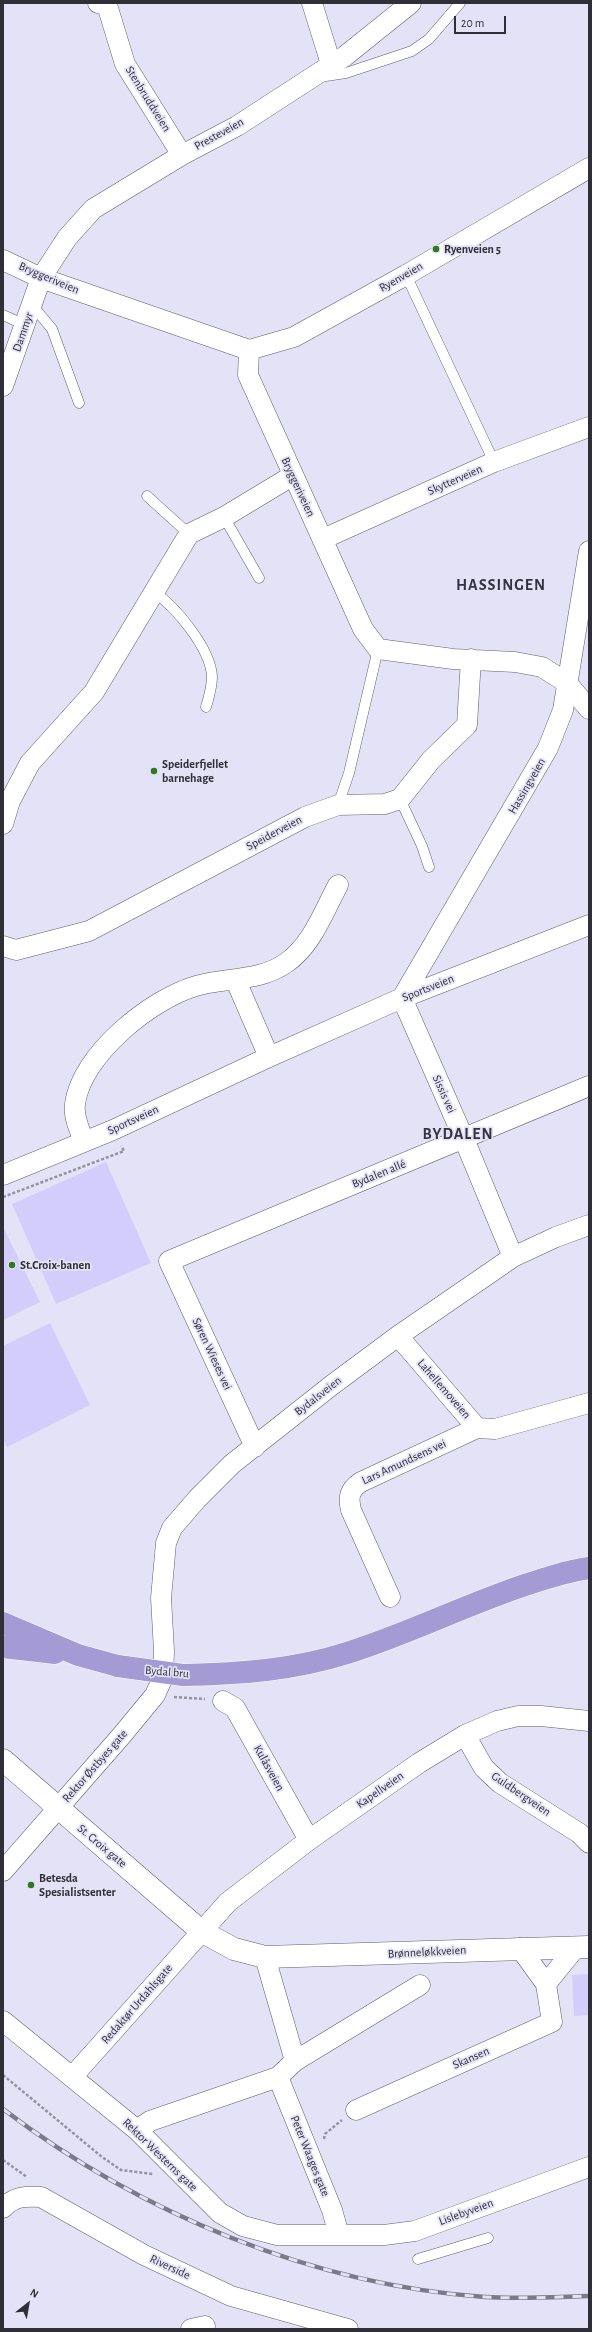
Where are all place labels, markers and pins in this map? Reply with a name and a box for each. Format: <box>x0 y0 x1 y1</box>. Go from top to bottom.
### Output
place label: Ryenveien 5 <box>444 242 501 256</box>
marker: Ryenveien 5 <box>431 244 441 254</box>
place label: Speiderfjellet barnehage <box>162 757 228 785</box>
marker: Speiderfjellet barnehage <box>149 766 159 776</box>
place label: St.Croix-banen <box>20 1258 90 1272</box>
marker: St.Croix-banen <box>7 1260 17 1270</box>
place label: Betesda Spesialistsenter <box>39 1871 116 1899</box>
marker: Betesda Spesialistsenter <box>26 1880 36 1890</box>

